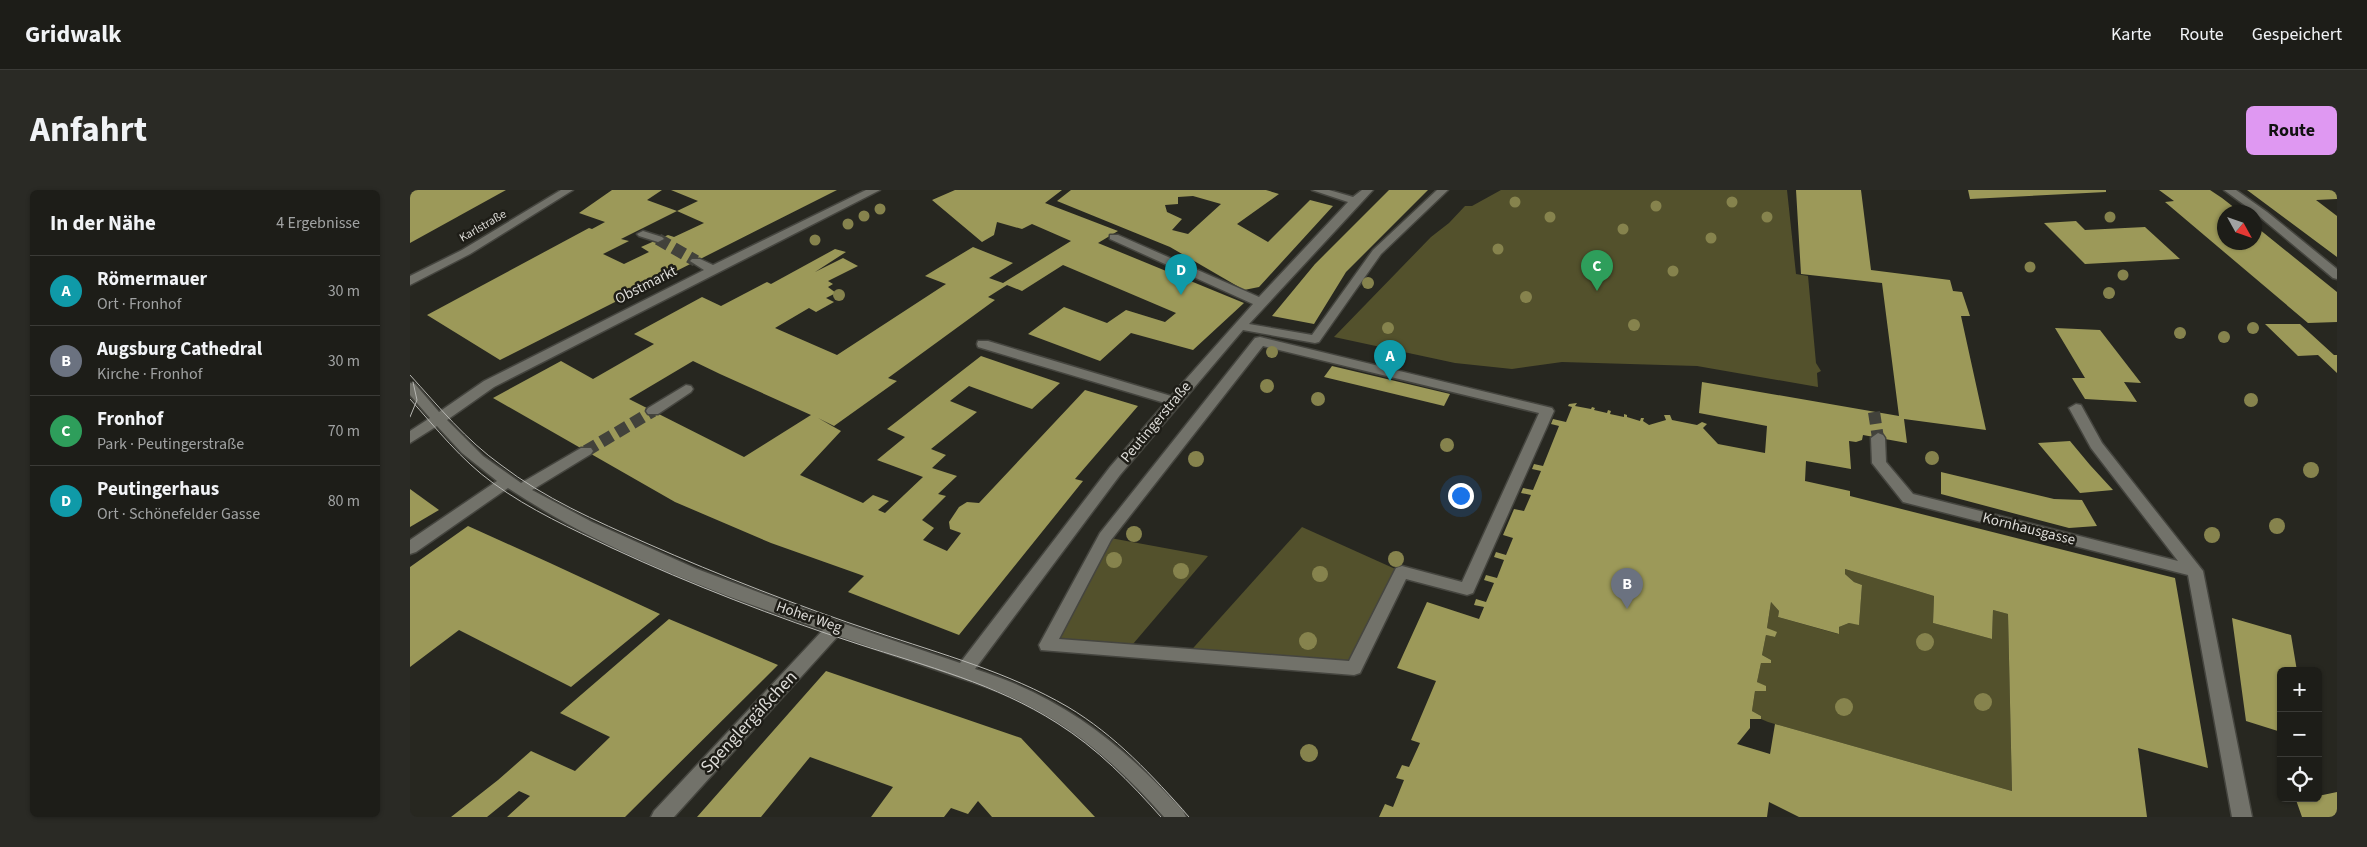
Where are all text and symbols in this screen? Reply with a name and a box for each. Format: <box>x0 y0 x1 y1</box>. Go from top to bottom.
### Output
text: Gridwalk <box>25 17 121 52</box>
text: Karte <box>2111 22 2151 47</box>
text: Route <box>2179 22 2224 47</box>
text: Gespeichert <box>2252 22 2342 47</box>
text: Anfahrt <box>30 105 147 155</box>
button: Route <box>2246 106 2337 155</box>
north arrow <box>2217 205 2262 250</box>
street label: Karlstraße <box>456 206 510 246</box>
text: In der Nähe <box>50 208 156 238</box>
text: 4 Ergebnisse <box>276 212 360 234</box>
pin: C <box>1581 250 1613 291</box>
pin: D <box>1165 254 1197 295</box>
street label: Obstmarkt <box>612 261 680 309</box>
text: Römermauer <box>97 266 207 293</box>
text: A <box>61 280 71 302</box>
text: 30 m <box>328 280 360 302</box>
text: Ort · Fronhof <box>97 293 181 315</box>
text: Augsburg Cathedral <box>97 336 262 363</box>
pin: A <box>1374 340 1406 381</box>
text: B <box>61 350 71 372</box>
text: 30 m <box>328 350 360 372</box>
text: Kirche · Fronhof <box>97 363 202 385</box>
street label: Peutingerstraße <box>1116 377 1196 467</box>
text: Fronhof <box>97 406 163 433</box>
text: C <box>61 420 71 442</box>
text: 70 m <box>328 420 360 442</box>
text: Park · Peutingerstraße <box>97 433 244 455</box>
text: Peutingerhaus <box>97 476 219 503</box>
your location <box>1448 483 1474 509</box>
text: D <box>61 490 71 512</box>
text: 80 m <box>328 490 360 512</box>
text: Ort · Schönefelder Gasse <box>97 503 260 525</box>
street label: Kornhausgasse <box>1980 507 2078 551</box>
pin: B <box>1611 568 1643 609</box>
street label: Hoher Weg <box>773 596 845 638</box>
street label: Spenglergäßchen <box>695 665 803 779</box>
map controls <box>2277 667 2322 802</box>
button: + <box>2277 667 2322 712</box>
button: − <box>2277 712 2322 757</box>
button: locate <box>2277 757 2322 802</box>

